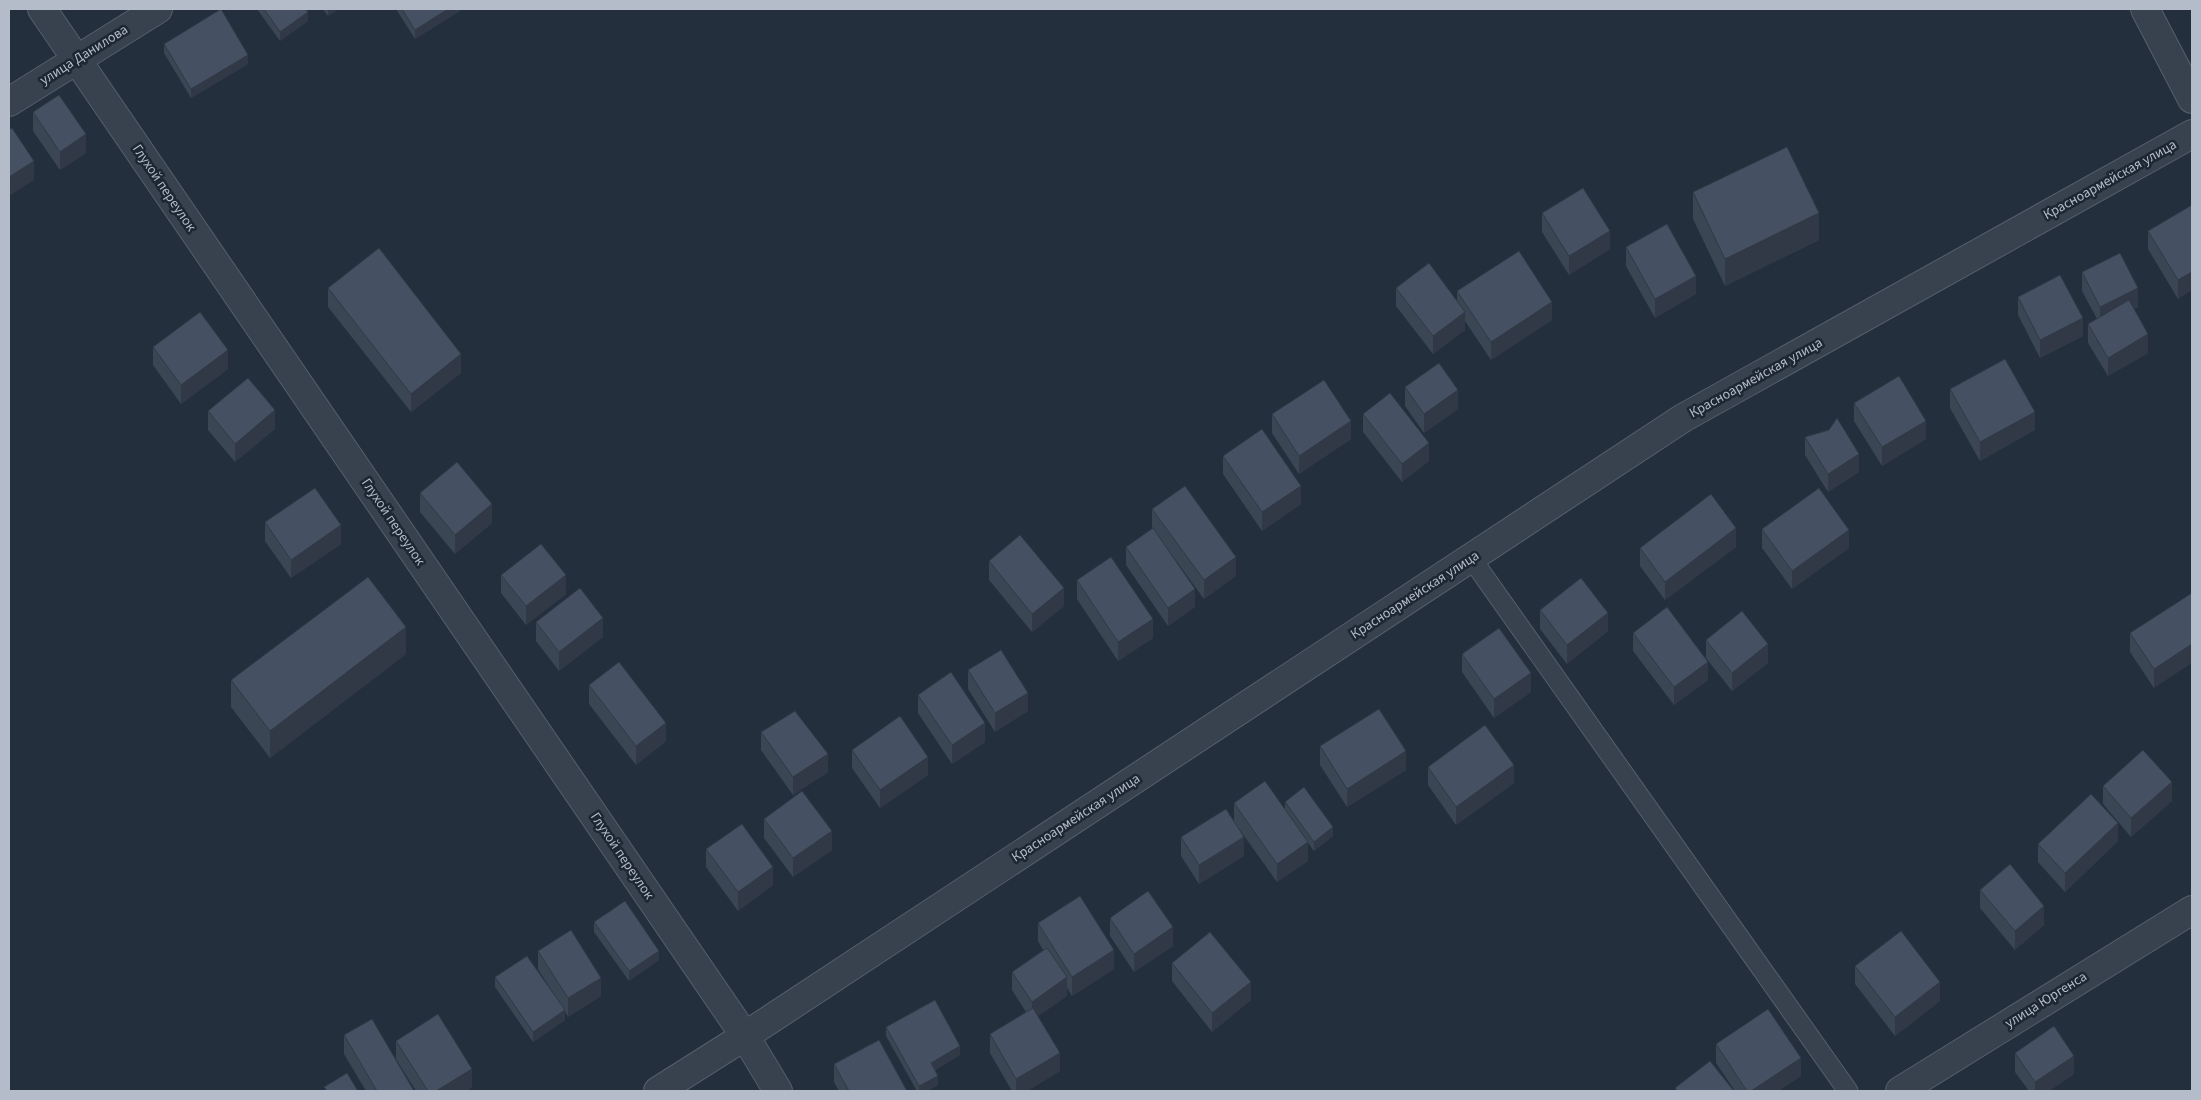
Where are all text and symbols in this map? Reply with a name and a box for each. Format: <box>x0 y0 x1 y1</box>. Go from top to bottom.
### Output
street label: улица Данилова <box>36 20 132 90</box>
street label: Красноармейская улица <box>2040 135 2180 225</box>
street label: Глухой переулок <box>127 140 201 236</box>
street label: Красноармейская улица <box>1686 333 1826 423</box>
street label: Глухой переулок <box>356 474 430 570</box>
street label: Красноармейская улица <box>1347 546 1483 644</box>
street label: Красноармейская улица <box>1008 769 1144 867</box>
street label: Глухой переулок <box>585 808 659 904</box>
street label: улица Юргенса <box>2001 967 2091 1033</box>

